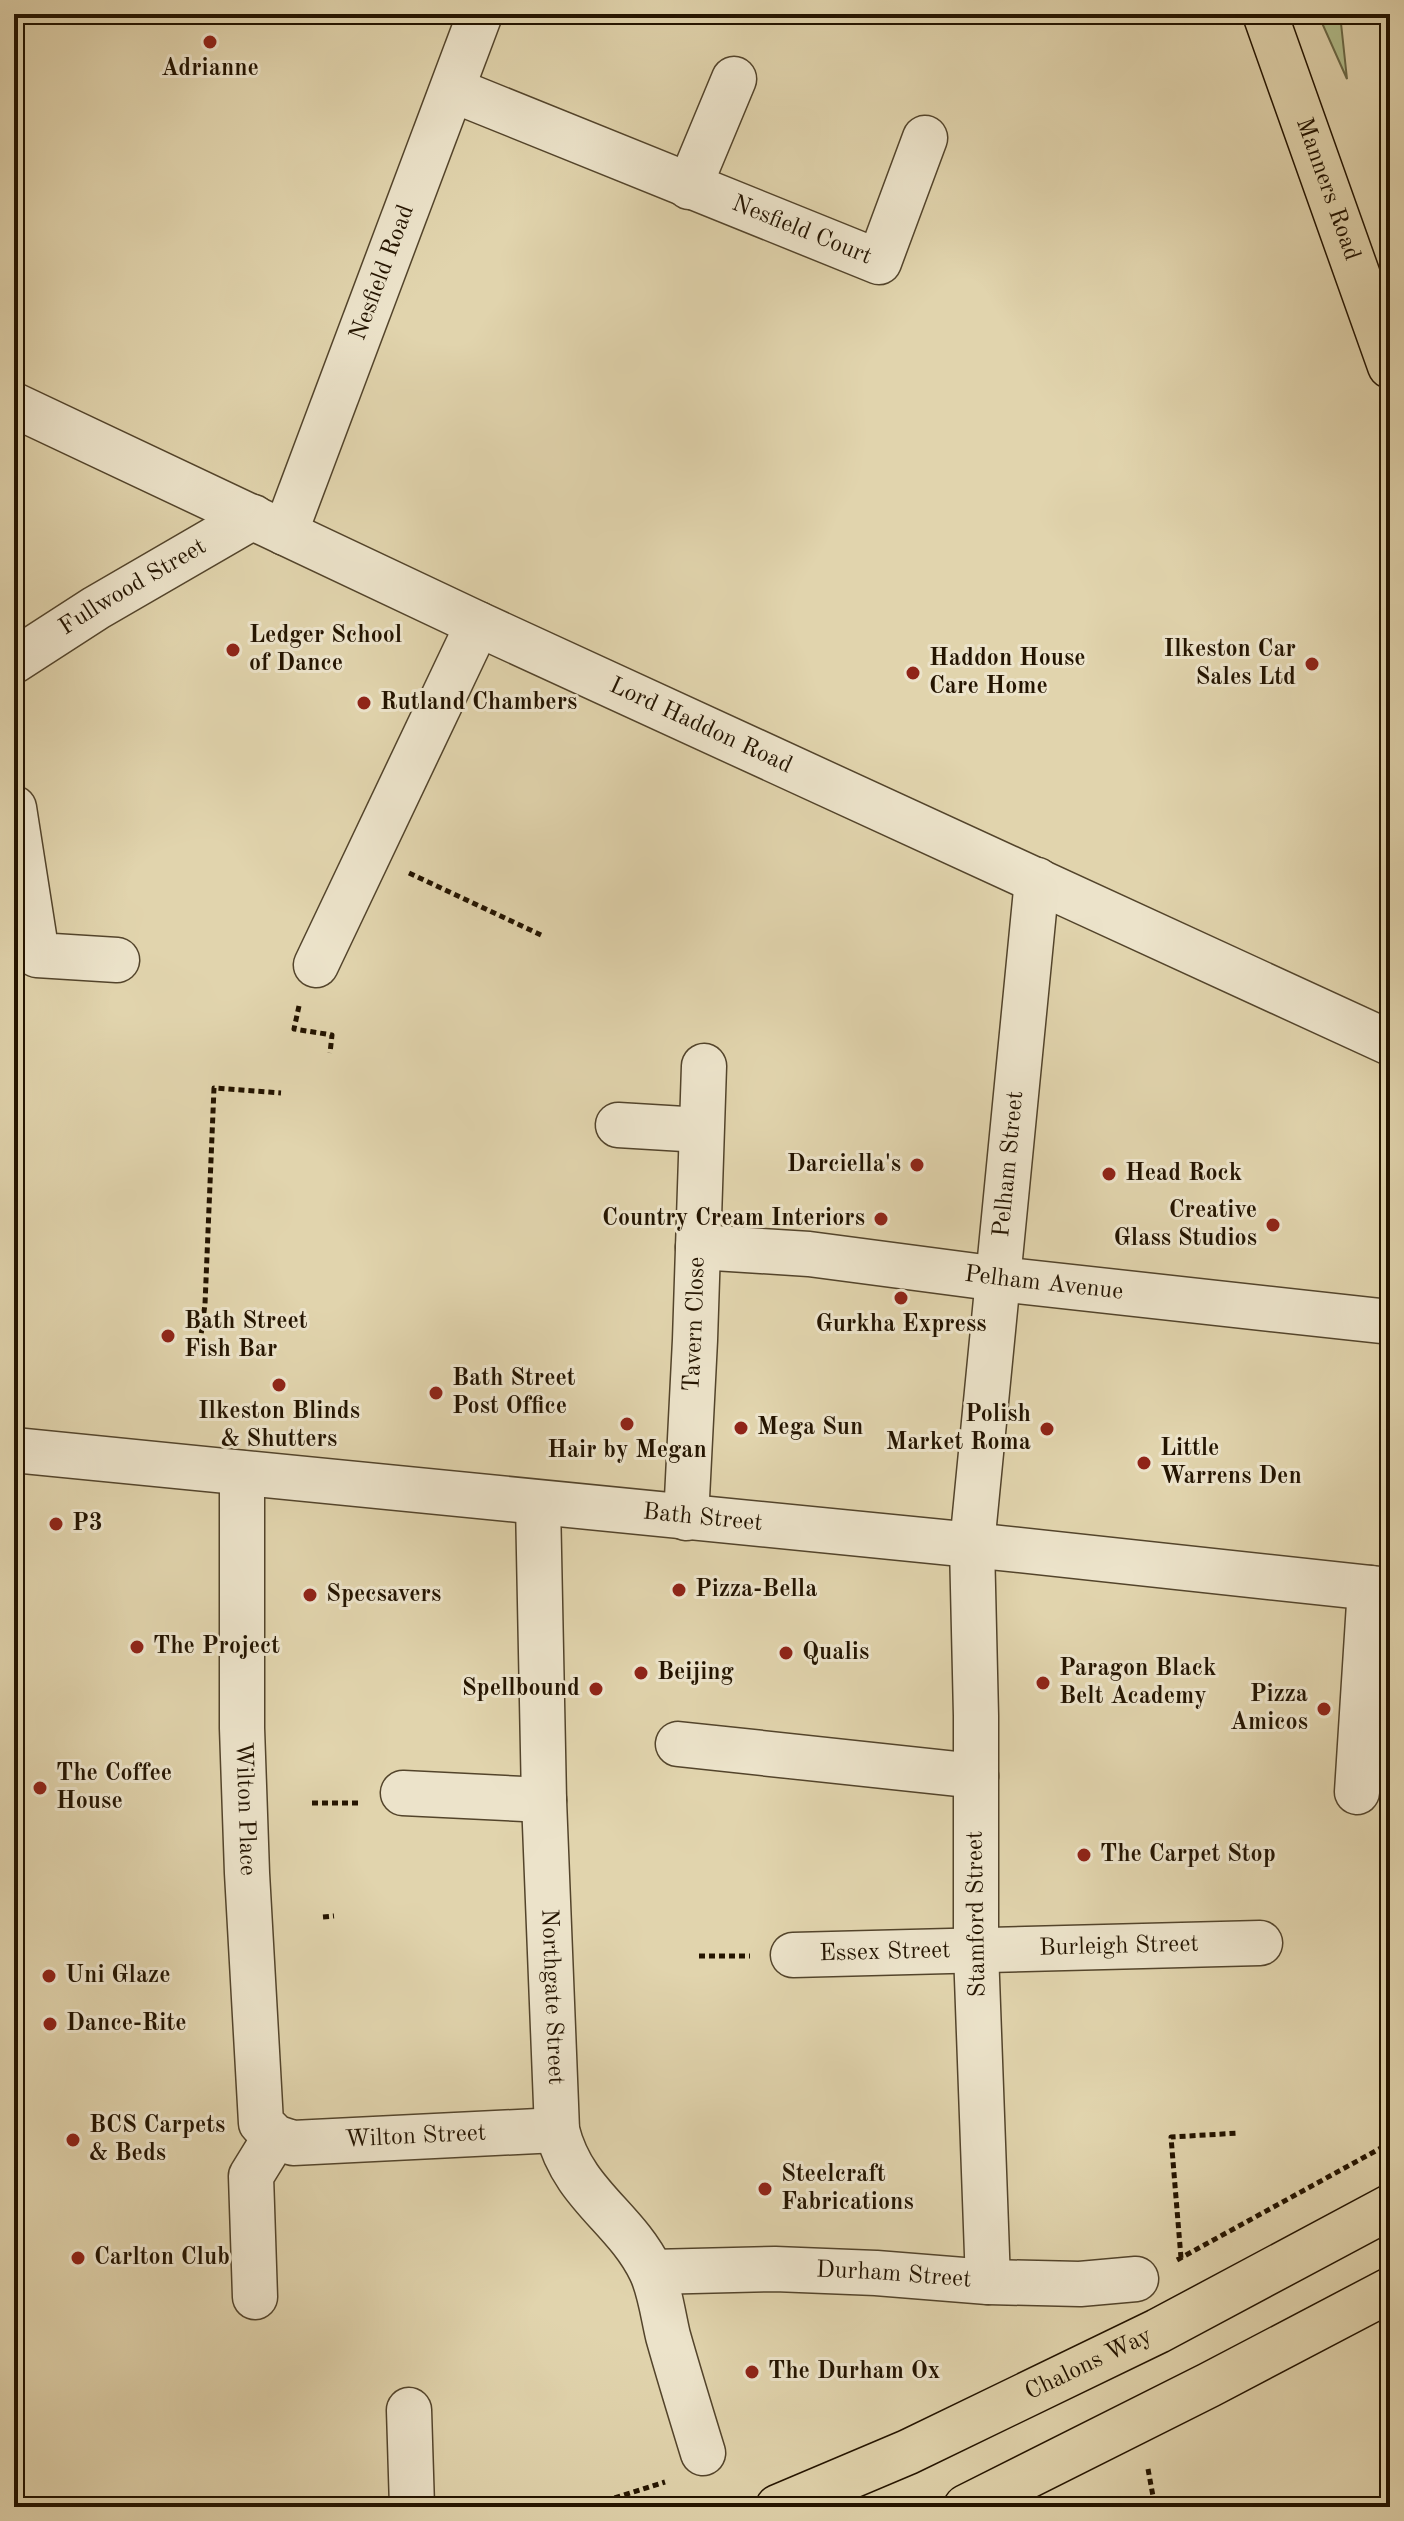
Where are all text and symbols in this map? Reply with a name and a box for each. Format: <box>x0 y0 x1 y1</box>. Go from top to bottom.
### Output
marker: Adrianne <box>201 33 219 51</box>
place label: Adrianne <box>161 57 259 81</box>
street label: Manners Road <box>1291 115 1364 264</box>
street label: Nesfield Court <box>728 192 875 270</box>
street label: Nesfield Road <box>346 202 419 344</box>
street label: Fullwood Street <box>55 535 211 640</box>
place label: Ledger School of Dance <box>249 624 402 676</box>
place label: Ilkeston Car Sales Ltd <box>1164 638 1296 690</box>
marker: Ledger School of Dance <box>224 641 242 659</box>
place label: Haddon House Care Home <box>929 647 1086 699</box>
marker: Ilkeston Car Sales Ltd <box>1303 655 1321 673</box>
marker: Haddon House Care Home <box>904 664 922 682</box>
street label: Lord Haddon Road <box>606 674 796 778</box>
place label: Rutland Chambers <box>380 691 577 715</box>
marker: Rutland Chambers <box>355 694 373 712</box>
street label: Pelham Street <box>990 1090 1028 1238</box>
place label: Darciella's <box>787 1153 901 1177</box>
marker: Darciella's <box>908 1156 926 1174</box>
place label: Head Rock <box>1125 1162 1242 1186</box>
marker: Head Rock <box>1100 1165 1118 1183</box>
place label: Creative Glass Studios <box>1114 1199 1257 1251</box>
place label: Country Cream Interiors <box>602 1207 865 1231</box>
marker: Country Cream Interiors <box>872 1210 890 1228</box>
marker: Creative Glass Studios <box>1264 1216 1282 1234</box>
street label: Tavern Close <box>680 1256 710 1392</box>
street label: Pelham Avenue <box>963 1263 1125 1305</box>
marker: Gurkha Express <box>892 1289 910 1307</box>
place label: Bath Street Fish Bar <box>184 1310 308 1362</box>
place label: Gurkha Express <box>815 1313 987 1337</box>
marker: Bath Street Fish Bar <box>159 1327 177 1345</box>
place label: Bath Street Post Office <box>452 1367 576 1419</box>
marker: Ilkeston Blinds & Shutters <box>270 1376 288 1394</box>
marker: Bath Street Post Office <box>427 1384 445 1402</box>
place label: Ilkeston Blinds & Shutters <box>198 1400 360 1452</box>
place label: Polish Market Roma <box>886 1403 1031 1455</box>
marker: Hair by Megan <box>618 1415 636 1433</box>
place label: Mega Sun <box>757 1416 863 1440</box>
marker: Mega Sun <box>732 1419 750 1437</box>
marker: Polish Market Roma <box>1038 1420 1056 1438</box>
place label: Little Warrens Den <box>1160 1437 1302 1489</box>
place label: Hair by Megan <box>547 1439 707 1463</box>
marker: Little Warrens Den <box>1135 1454 1153 1472</box>
street label: Bath Street <box>642 1500 764 1536</box>
place label: P3 <box>72 1512 103 1536</box>
marker: P3 <box>47 1515 65 1533</box>
place label: Pizza-Bella <box>695 1578 817 1602</box>
marker: Pizza-Bella <box>670 1581 688 1599</box>
place label: Specsavers <box>326 1583 441 1607</box>
marker: Specsavers <box>301 1586 319 1604</box>
place label: The Project <box>153 1635 280 1659</box>
marker: The Project <box>128 1638 146 1656</box>
place label: Qualis <box>802 1641 869 1665</box>
marker: Qualis <box>777 1644 795 1662</box>
place label: Paragon Black Belt Academy <box>1059 1657 1216 1709</box>
place label: Beijing <box>657 1661 735 1685</box>
marker: Beijing <box>632 1664 650 1682</box>
marker: Paragon Black Belt Academy <box>1034 1674 1052 1692</box>
place label: Spellbound <box>462 1677 580 1701</box>
marker: Spellbound <box>587 1680 605 1698</box>
place label: Pizza Amicos <box>1230 1683 1308 1735</box>
marker: Pizza Amicos <box>1315 1700 1333 1718</box>
street label: Wilton Place <box>230 1742 259 1876</box>
place label: The Coffee House <box>56 1762 172 1814</box>
marker: The Coffee House <box>31 1779 49 1797</box>
street label: Stamford Street <box>964 1830 990 1998</box>
place label: The Carpet Stop <box>1100 1843 1276 1867</box>
marker: The Carpet Stop <box>1075 1846 1093 1864</box>
street label: Northgate Street <box>536 1908 567 2085</box>
street label: Burleigh Street <box>1039 1933 1199 1961</box>
street label: Essex Street <box>819 1939 951 1966</box>
place label: Uni Glaze <box>65 1964 170 1988</box>
marker: Uni Glaze <box>40 1967 58 1985</box>
place label: Dance-Rite <box>66 2012 187 2036</box>
marker: Dance-Rite <box>41 2015 59 2033</box>
place label: BCS Carpets & Beds <box>89 2114 225 2166</box>
street label: Wilton Street <box>344 2122 487 2152</box>
marker: BCS Carpets & Beds <box>64 2131 82 2149</box>
place label: Steelcraft Fabrications <box>781 2163 914 2215</box>
marker: Steelcraft Fabrications <box>756 2180 774 2198</box>
place label: Carlton Club <box>94 2246 230 2270</box>
marker: Carlton Club <box>69 2249 87 2267</box>
street label: Durham Street <box>816 2259 972 2293</box>
street label: Chalons Way <box>1022 2324 1156 2405</box>
place label: The Durham Ox <box>768 2360 940 2384</box>
marker: The Durham Ox <box>743 2363 761 2381</box>

